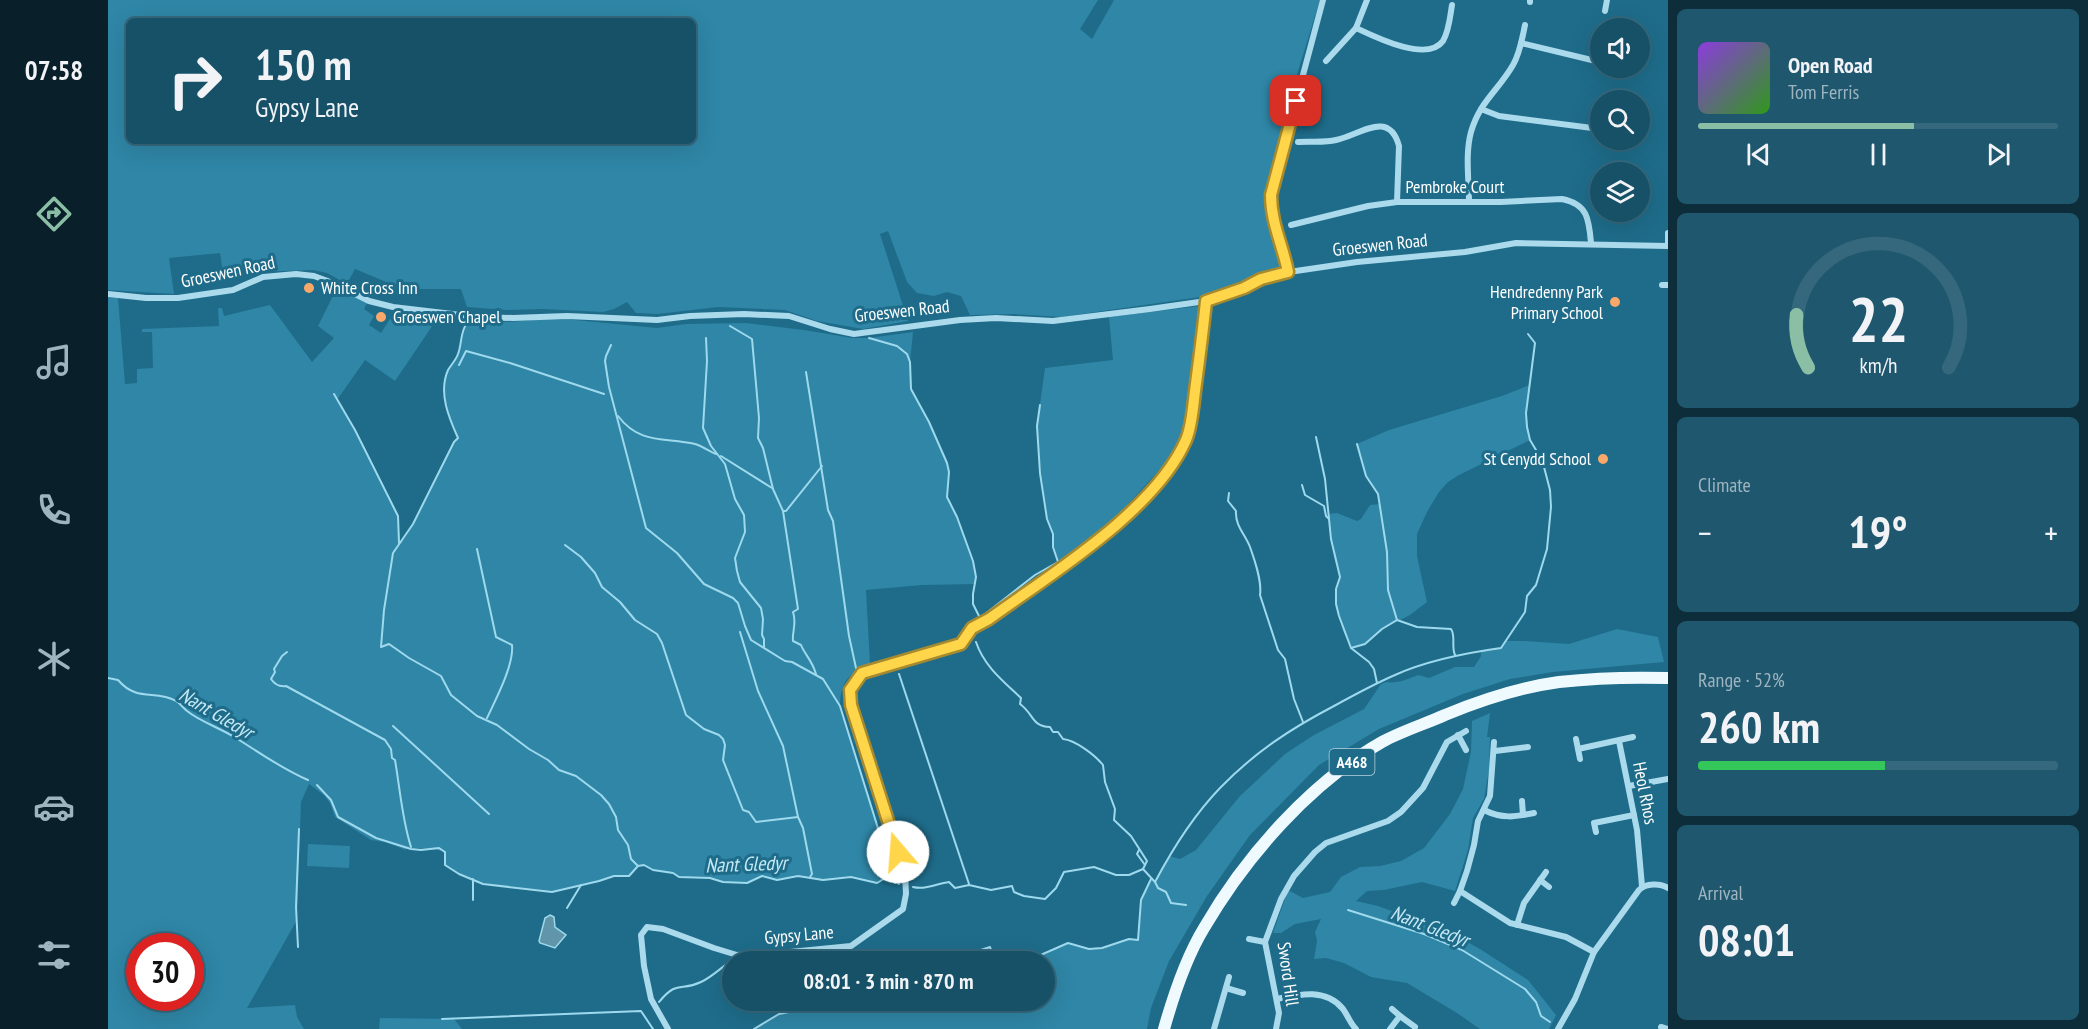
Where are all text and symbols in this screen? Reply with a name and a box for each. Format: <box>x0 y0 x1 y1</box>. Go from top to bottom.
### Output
map controls <box>1590 18 1650 222</box>
button: sound <box>1590 18 1650 78</box>
text: 150 m <box>255 37 352 92</box>
icon: right <box>156 42 234 120</box>
text: Open Road <box>1788 51 1873 79</box>
text: 07:58 <box>25 53 83 87</box>
pin <box>1270 75 1321 126</box>
text: Tom Ferris <box>1788 79 1859 105</box>
icon: arrive <box>1279 84 1312 117</box>
text: Gypsy Lane <box>255 90 359 124</box>
button: search <box>1590 90 1650 150</box>
icon: previous <box>1742 138 1775 171</box>
icon: pause <box>1862 138 1895 171</box>
icon: next <box>1982 138 2015 171</box>
button: layers <box>1590 162 1650 222</box>
street label: Pembroke Court <box>1406 175 1505 198</box>
icon: directions <box>33 193 75 235</box>
street label: Groeswen Road <box>1331 228 1429 261</box>
street label: Groeswen Road <box>179 250 277 293</box>
place label: White Cross Inn <box>321 276 418 299</box>
text: 22 <box>1848 278 1908 359</box>
place label: Hendredenny Park Primary School <box>1490 280 1604 324</box>
marker: White Cross Inn <box>302 281 316 295</box>
street label: Groeswen Road <box>853 294 951 327</box>
marker: Hendredenny Park Primary School <box>1608 295 1622 309</box>
place label: Groeswen Chapel <box>393 305 501 328</box>
marker: Groeswen Chapel <box>374 310 388 324</box>
icon: music <box>33 341 75 383</box>
text: km/h <box>1859 351 1897 379</box>
place label: St Cenydd School <box>1484 447 1592 470</box>
marker: St Cenydd School <box>1596 452 1610 466</box>
text: Climate <box>1698 472 1751 498</box>
icon: phone <box>33 489 75 531</box>
text: 19° <box>1848 502 1908 560</box>
text: − <box>1698 511 1712 554</box>
text: + <box>2044 511 2058 554</box>
icon: climate <box>33 638 75 680</box>
text: Range · 52% <box>1698 667 1785 693</box>
water label: Nant Gledyr <box>174 681 260 746</box>
text: 260 km <box>1698 697 1820 755</box>
road number: A468 <box>1330 749 1374 775</box>
street label: Heol Rhos <box>1628 760 1663 826</box>
icon: car <box>33 786 75 828</box>
position arrow <box>866 820 930 884</box>
water label: Nant Gledyr <box>705 849 790 878</box>
text: Arrival <box>1698 880 1743 906</box>
water label: Nant Gledyr <box>1387 899 1475 954</box>
text: 08:01 <box>1698 910 1795 968</box>
street label: Gypsy Lane <box>763 920 835 949</box>
speed limit sign: 30 <box>126 933 204 1011</box>
icon: filters <box>33 934 75 976</box>
street label: Sword Hill <box>1273 940 1304 1008</box>
text: 08:01 · 3 min · 870 m <box>803 967 974 995</box>

